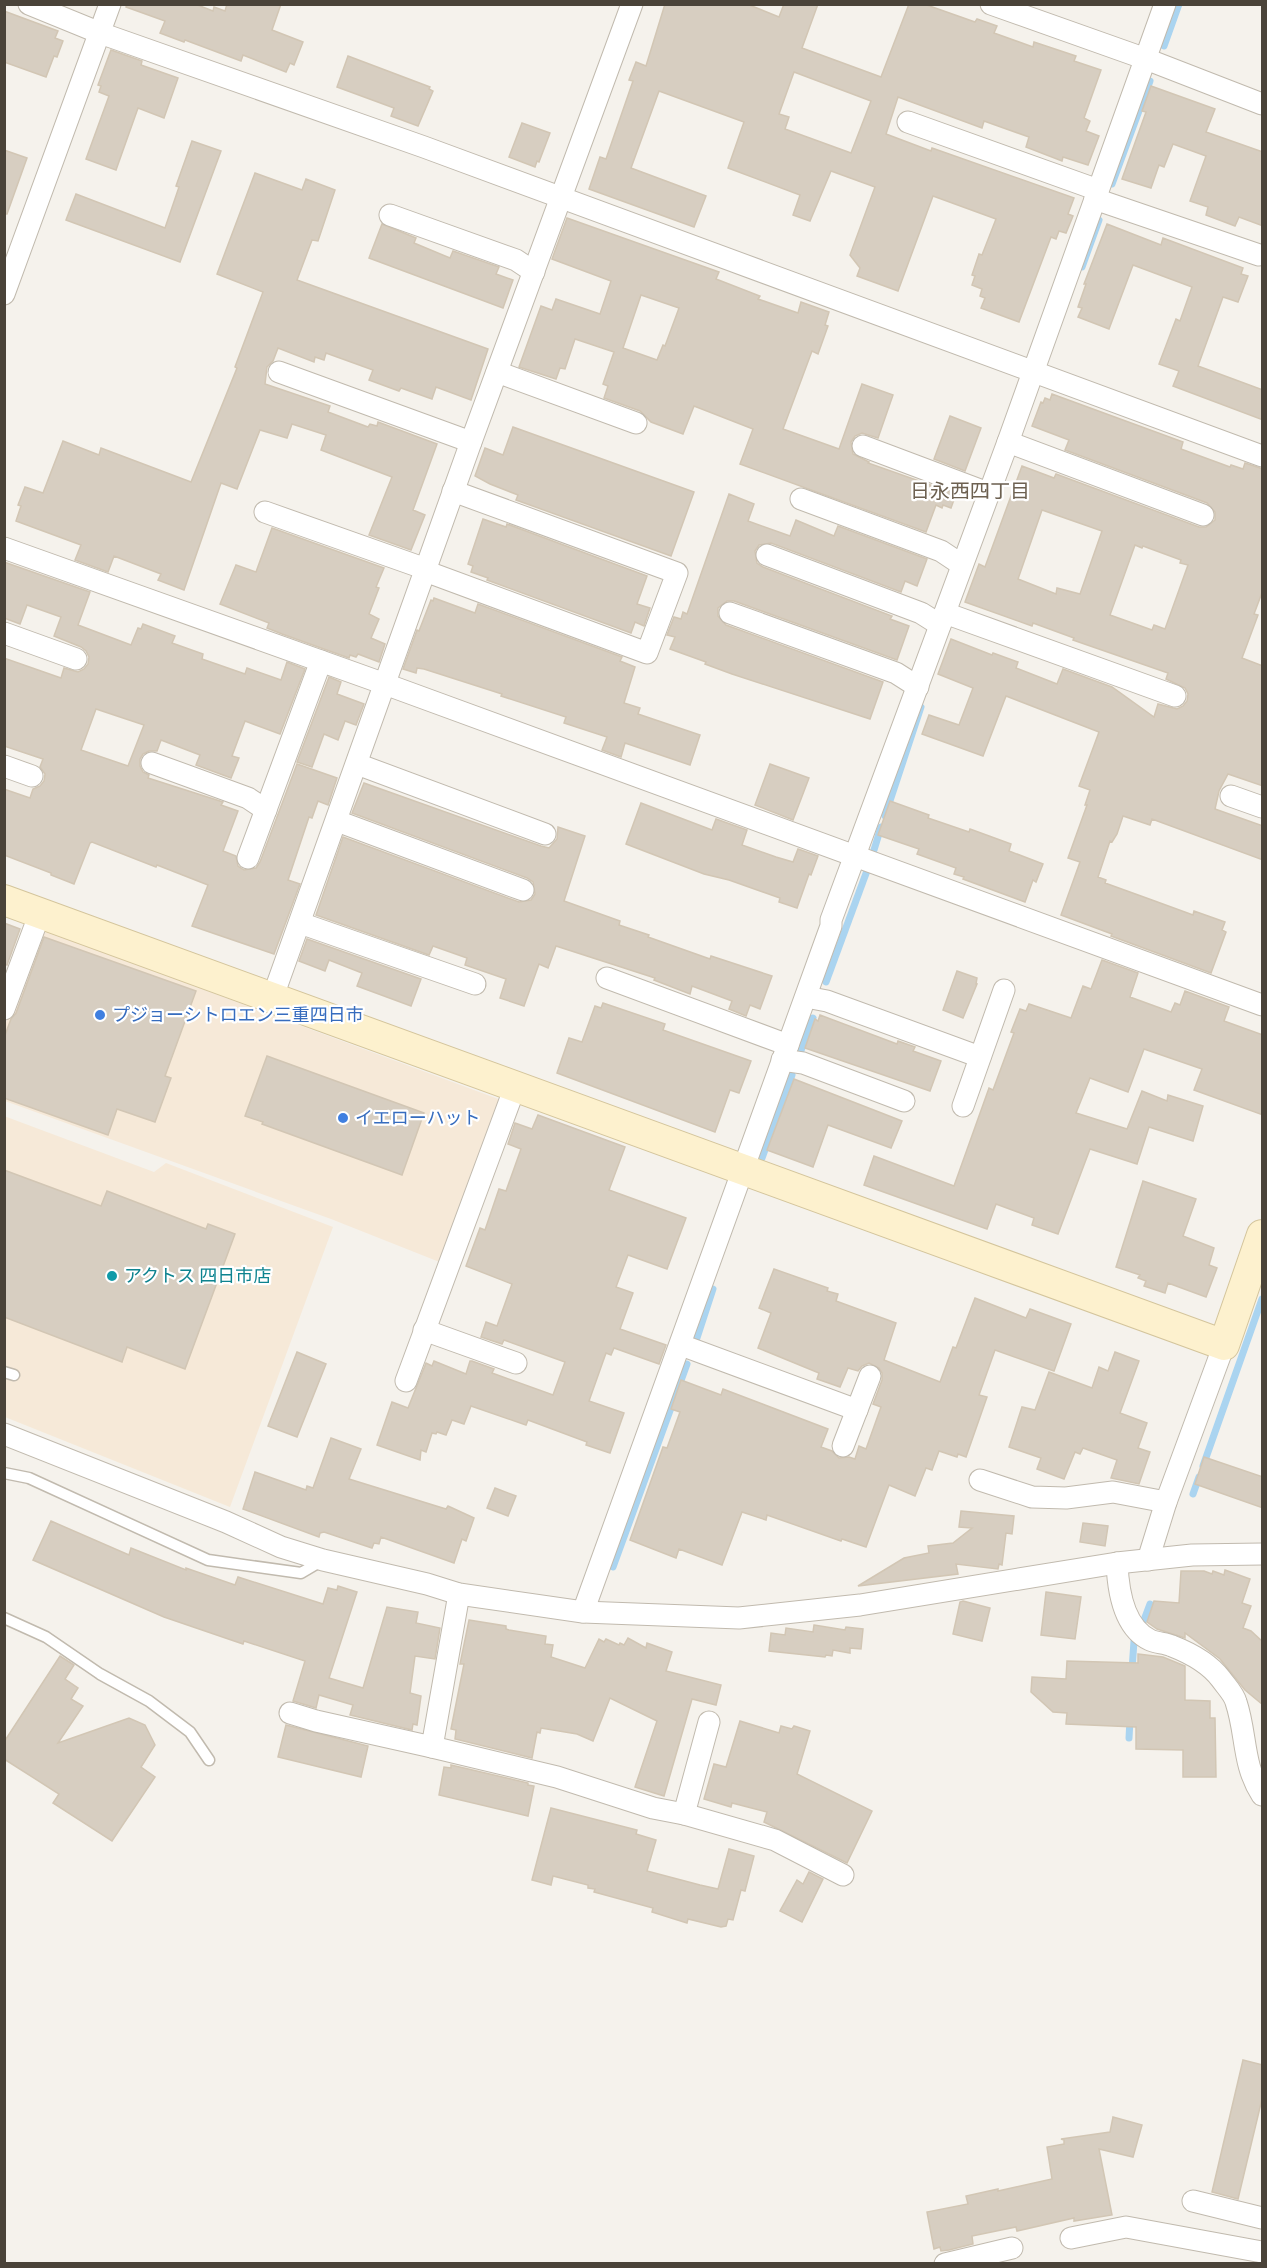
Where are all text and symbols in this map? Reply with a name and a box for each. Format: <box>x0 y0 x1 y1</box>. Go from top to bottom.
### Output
district label: 日永西四丁目 <box>910 479 1030 503</box>
place label: プジョーシトロエン三重四日市 <box>112 1004 364 1026</box>
marker: プジョーシトロエン三重四日市 <box>93 1008 107 1022</box>
place label: イエローハット <box>355 1107 480 1129</box>
marker: イエローハット <box>336 1111 350 1125</box>
place label: アクトス 四日市店 <box>124 1265 271 1287</box>
marker: アクトス 四日市店 <box>105 1269 119 1283</box>

